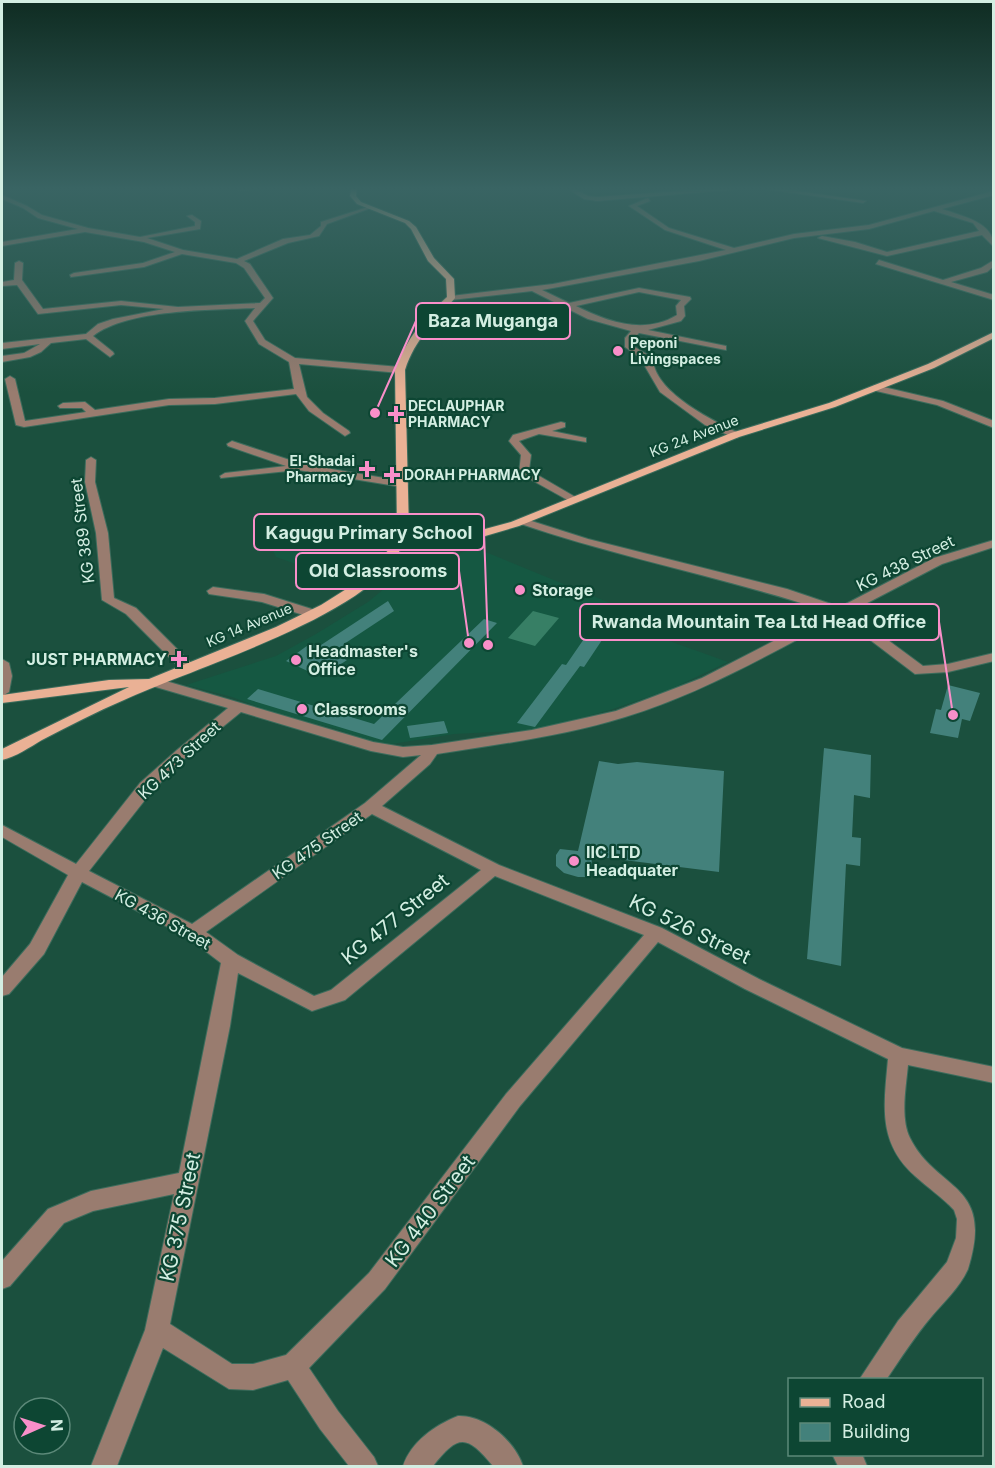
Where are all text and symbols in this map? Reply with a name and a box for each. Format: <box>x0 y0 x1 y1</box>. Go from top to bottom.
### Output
callout: Baza Muganga <box>416 303 570 339</box>
text: Baza Muganga <box>428 310 558 331</box>
place label: Peponi Livingspaces <box>630 334 721 367</box>
marker: Peponi Livingspaces <box>611 344 625 358</box>
place label: DECLAUPHAR PHARMACY <box>408 397 505 430</box>
marker: DECLAUPHAR PHARMACY <box>389 407 403 421</box>
street label: KG 24 Avenue <box>647 411 741 460</box>
place label: El-Shadai Pharmacy <box>286 452 356 485</box>
marker: El-Shadai Pharmacy <box>360 462 374 476</box>
place label: DORAH PHARMACY <box>404 466 541 483</box>
marker: DORAH PHARMACY <box>385 468 399 482</box>
street label: KG 389 Street <box>66 477 98 585</box>
callout: Kagugu Primary School <box>254 514 484 550</box>
text: Kagugu Primary School <box>266 522 472 543</box>
street label: KG 438 Street <box>853 531 957 595</box>
callout: Old Classrooms <box>296 553 459 589</box>
text: Old Classrooms <box>309 560 447 581</box>
place label: Storage <box>532 580 593 600</box>
marker: Storage <box>513 583 527 597</box>
street label: KG 14 Avenue <box>204 599 294 650</box>
callout: Rwanda Mountain Tea Ltd Head Office <box>580 604 939 640</box>
text: Rwanda Mountain Tea Ltd Head Office <box>592 611 927 632</box>
place label: Headmaster's Office <box>308 641 418 679</box>
place label: JUST PHARMACY <box>27 649 167 669</box>
marker: JUST PHARMACY <box>172 652 186 666</box>
marker: Headmaster's Office <box>289 653 303 667</box>
place label: Classrooms <box>314 699 407 719</box>
marker: Classrooms <box>295 702 309 716</box>
street label: KG 473 Street <box>134 717 224 803</box>
street label: KG 475 Street <box>268 807 366 883</box>
place label: IIC LTD Headquater <box>586 842 679 880</box>
marker: IIC LTD Headquater <box>567 854 581 868</box>
street label: KG 477 Street <box>336 868 454 970</box>
street label: KG 436 Street <box>112 884 214 954</box>
street label: KG 526 Street <box>625 889 755 969</box>
street label: KG 375 Street <box>155 1150 205 1284</box>
street label: KG 440 Street <box>380 1150 480 1272</box>
legend <box>788 1378 983 1456</box>
text: Road <box>842 1391 885 1412</box>
north arrow <box>12 1396 72 1456</box>
text: N <box>47 1419 67 1432</box>
text: Building <box>842 1421 910 1442</box>

